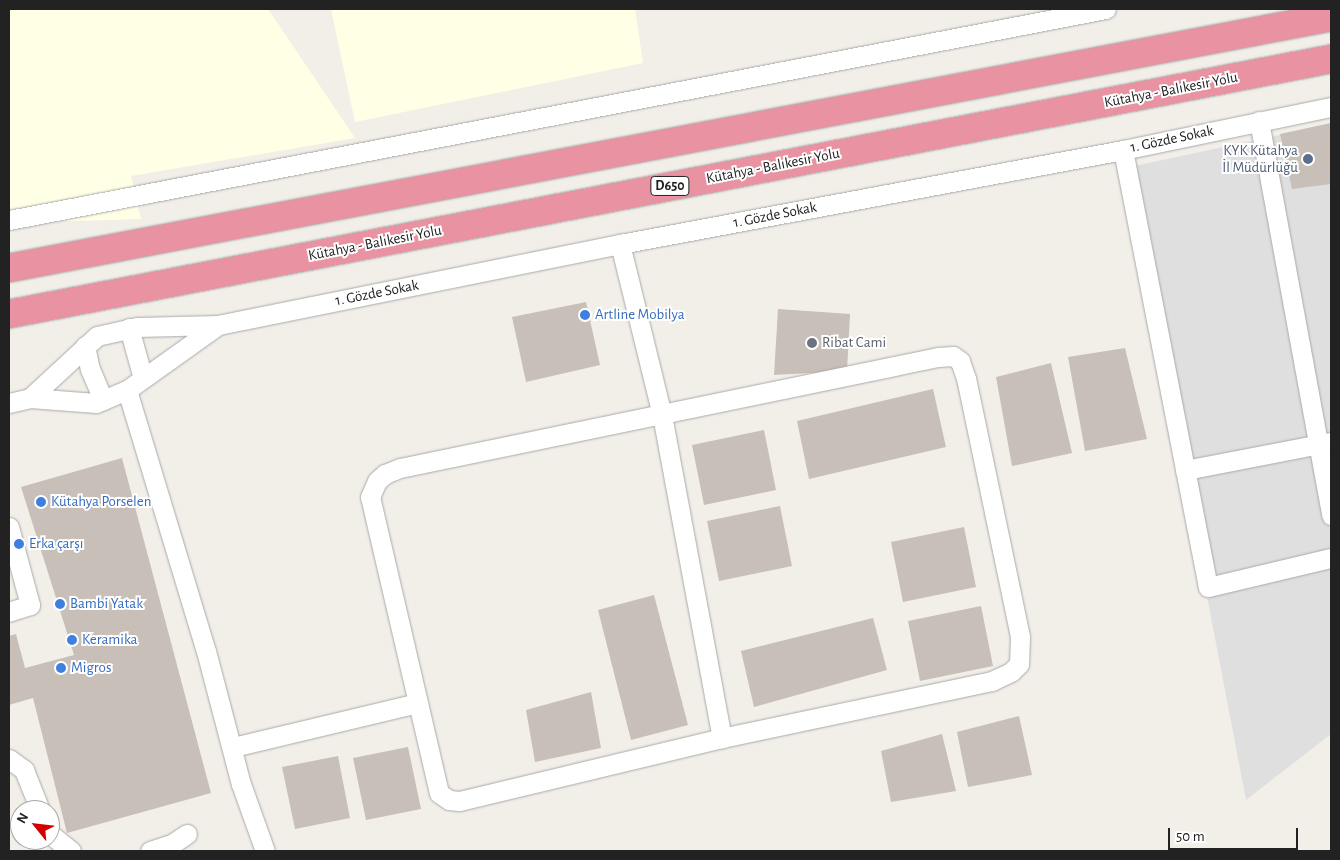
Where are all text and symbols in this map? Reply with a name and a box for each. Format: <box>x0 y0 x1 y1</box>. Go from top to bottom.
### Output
street label: Kütahya - Balıkesir Yolu <box>1103 68 1239 112</box>
street label: 1. Gözde Sokak <box>1129 121 1215 157</box>
place label: KYK Kütahya İl Müdürlüğü <box>1222 141 1298 176</box>
street label: Kütahya - Balıkesir Yolu <box>705 144 841 188</box>
marker: KYK Kütahya İl Müdürlüğü <box>1302 153 1314 165</box>
road number: D650 <box>650 175 690 198</box>
street label: 1. Gözde Sokak <box>732 198 818 232</box>
street label: Kütahya - Balıkesir Yolu <box>307 221 443 265</box>
street label: 1. Gözde Sokak <box>334 276 420 310</box>
place label: Artline Mobilya <box>595 306 685 324</box>
marker: Artline Mobilya <box>579 309 591 321</box>
place label: Ribat Cami <box>822 334 886 352</box>
marker: Ribat Cami <box>806 337 818 349</box>
place label: Kütahya Porselen <box>51 493 151 511</box>
marker: Kütahya Porselen <box>35 496 47 508</box>
place label: Erka çarşı <box>29 535 83 553</box>
marker: Erka çarşı <box>13 538 25 550</box>
place label: Bambi Yatak <box>70 595 143 613</box>
marker: Bambi Yatak <box>54 598 66 610</box>
place label: Keramika <box>82 631 137 649</box>
marker: Keramika <box>66 634 78 646</box>
place label: Migros <box>71 659 112 677</box>
marker: Migros <box>55 662 67 674</box>
north arrow <box>10 800 60 850</box>
text: N <box>14 811 31 826</box>
scale bar <box>1170 818 1300 850</box>
text: 50 m <box>1176 829 1205 844</box>

